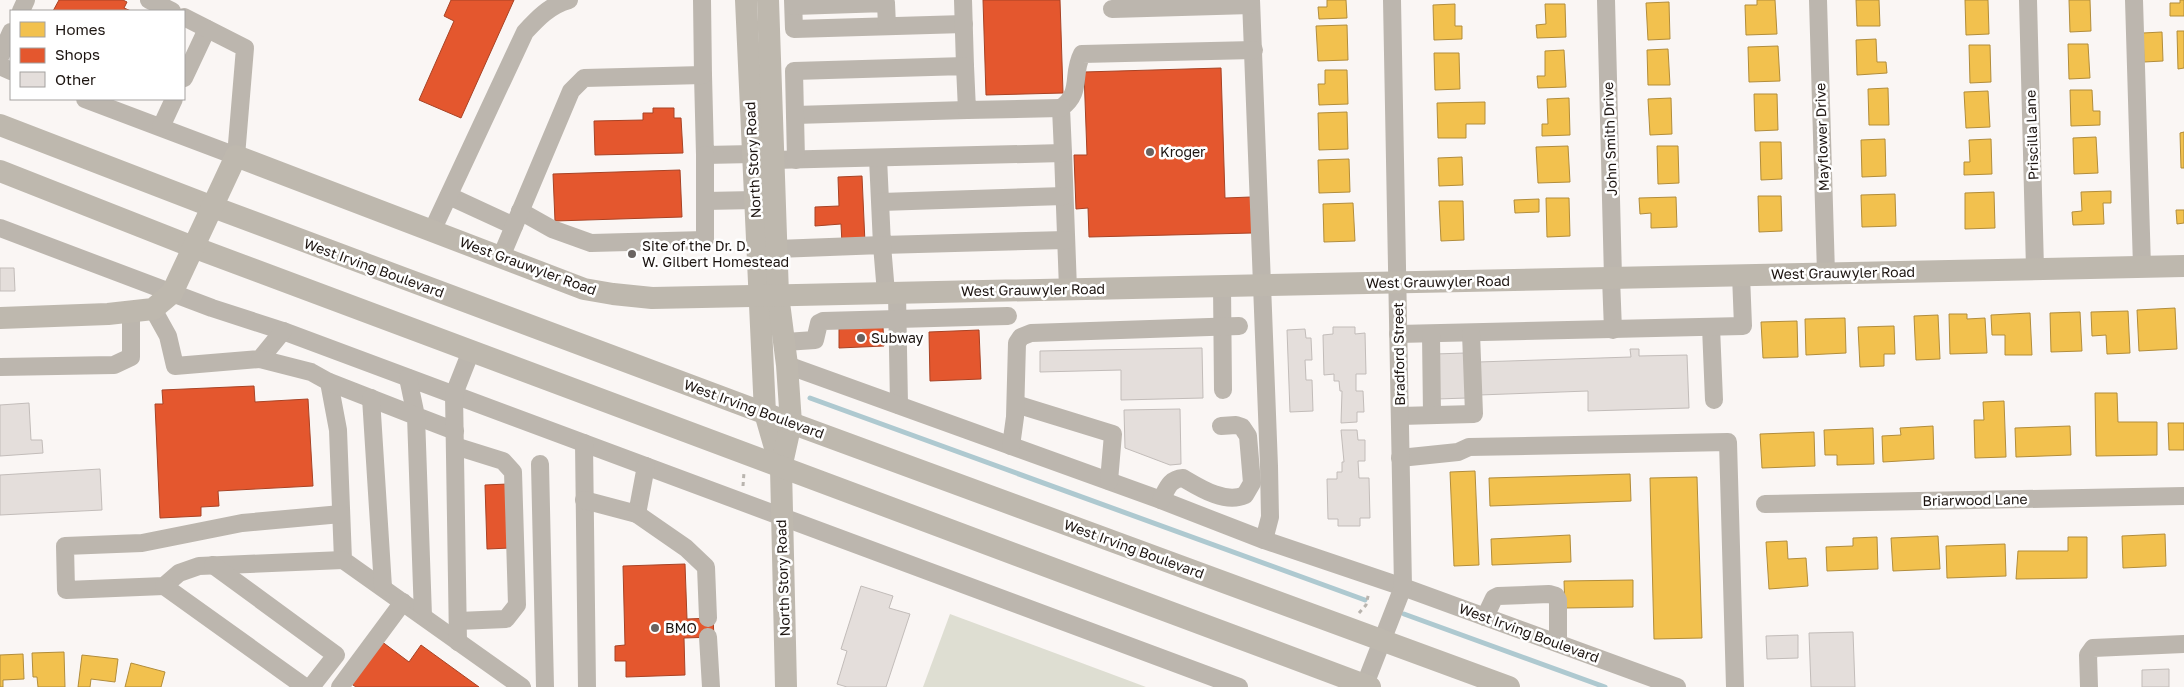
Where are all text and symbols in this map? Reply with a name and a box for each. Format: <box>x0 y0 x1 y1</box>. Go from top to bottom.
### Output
legend <box>10 10 185 100</box>
text: Homes <box>55 20 105 38</box>
text: Shops <box>55 45 100 63</box>
text: Other <box>55 70 96 88</box>
street label: John Smith Drive <box>1599 82 1620 196</box>
street label: Mayflower Drive <box>1811 83 1832 192</box>
street label: Priscilla Lane <box>2021 90 2042 180</box>
street label: North Story Road <box>741 101 764 219</box>
place label: Kroger <box>1160 143 1206 160</box>
marker: Kroger <box>1144 146 1156 158</box>
street label: West Grauwyler Road <box>457 233 599 298</box>
street label: West Irving Boulevard <box>302 234 447 301</box>
place label: Site of the Dr. D. W. Gilbert Homestead <box>642 237 789 270</box>
marker: Site of the Dr. D. W. Gilbert Homestead <box>626 248 638 260</box>
street label: West Grauwyler Road <box>1771 263 1915 282</box>
street label: West Grauwyler Road <box>1366 272 1510 291</box>
street label: West Grauwyler Road <box>961 280 1105 299</box>
street label: Bradford Street <box>1389 302 1408 406</box>
place label: Subway <box>871 329 924 346</box>
marker: Subway <box>855 332 867 344</box>
street label: West Irving Boulevard <box>682 375 827 442</box>
street label: Briarwood Lane <box>1922 490 2028 509</box>
street label: West Irving Boulevard <box>1062 515 1207 582</box>
street label: North Story Road <box>772 519 793 637</box>
street label: West Irving Boulevard <box>1457 599 1602 666</box>
place label: BMO <box>665 619 697 636</box>
marker: BMO <box>649 622 661 634</box>

